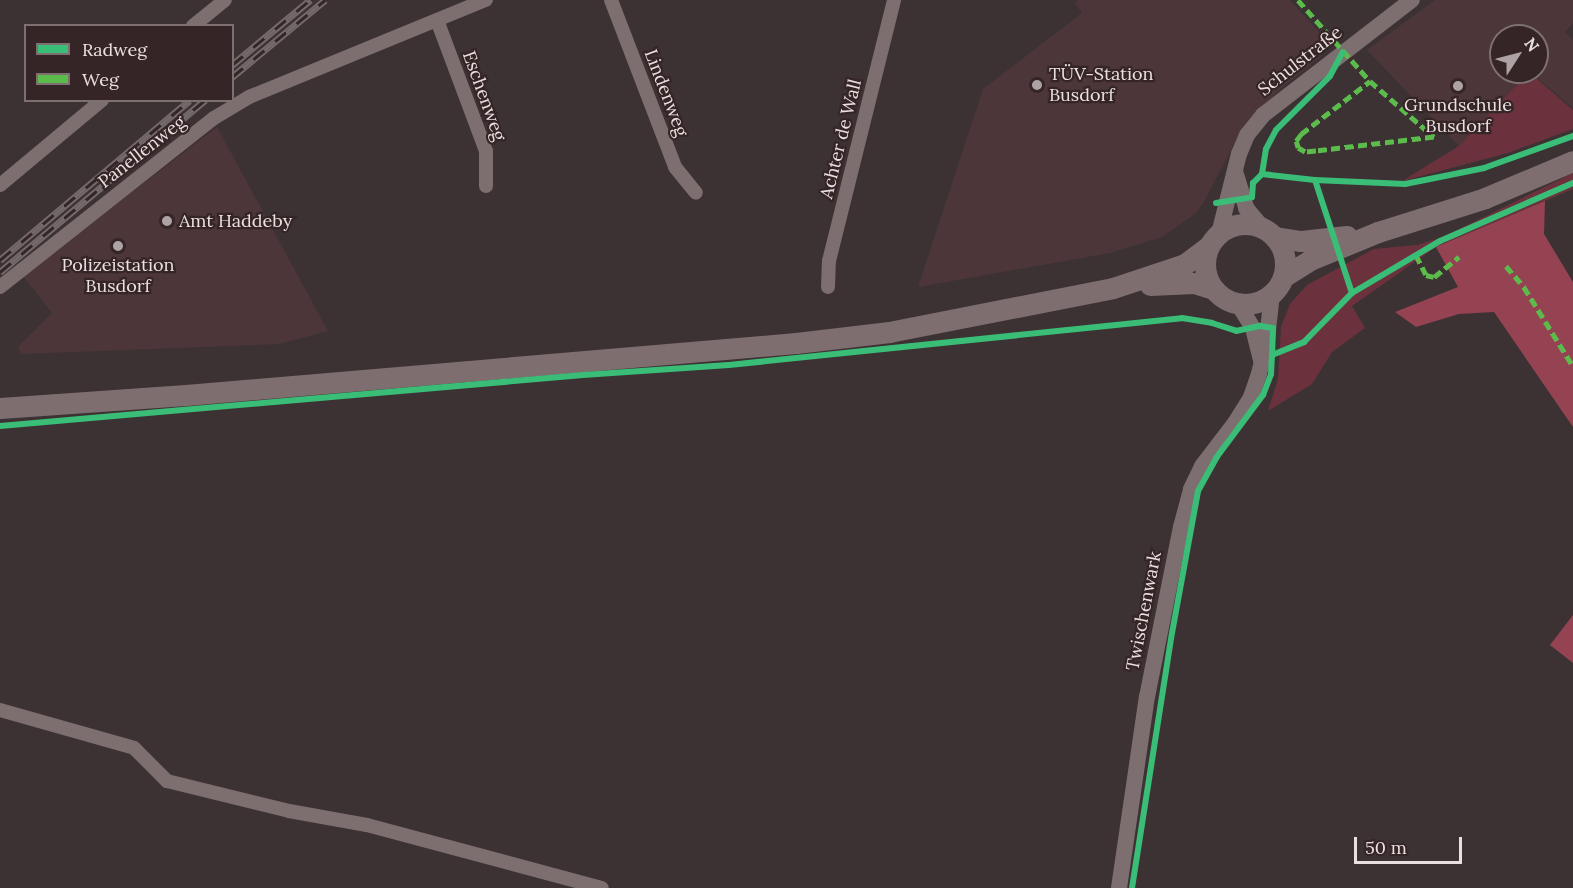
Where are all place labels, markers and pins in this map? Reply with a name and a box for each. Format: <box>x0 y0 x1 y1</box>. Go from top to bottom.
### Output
place label: TÜV-Station Busdorf <box>1049 64 1154 106</box>
marker: TÜV-Station Busdorf <box>1030 78 1044 92</box>
marker: Grundschule Busdorf <box>1451 79 1465 93</box>
place label: Grundschule Busdorf <box>1404 95 1512 138</box>
place label: Amt Haddeby <box>179 210 292 232</box>
marker: Amt Haddeby <box>160 214 174 228</box>
marker: Polizeistation Busdorf <box>111 239 125 253</box>
place label: Polizeistation Busdorf <box>61 255 175 298</box>

